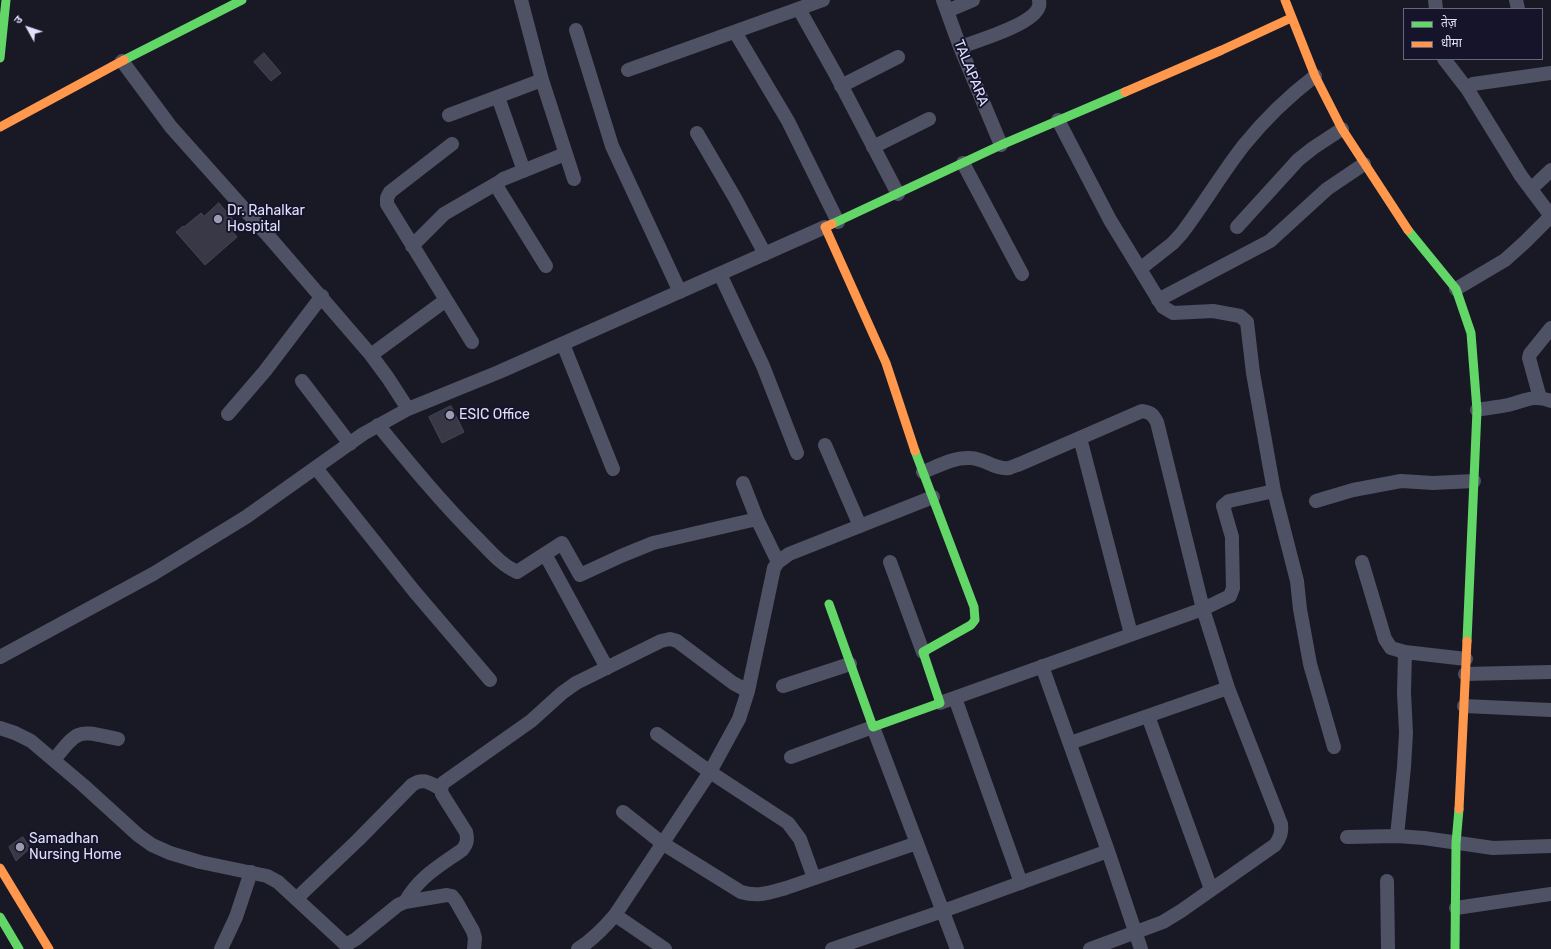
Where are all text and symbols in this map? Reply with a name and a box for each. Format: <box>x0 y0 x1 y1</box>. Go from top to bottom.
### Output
north arrow <box>8 8 48 48</box>
legend <box>1403 8 1543 60</box>
text: उ <box>11 13 25 27</box>
text: तेज़ <box>1441 16 1457 30</box>
text: धीमा <box>1441 36 1462 50</box>
street label: TALAPARA <box>950 37 992 109</box>
place label: Dr. Rahalkar Hospital <box>227 203 305 236</box>
marker: Dr. Rahalkar Hospital <box>212 213 224 225</box>
place label: ESIC Office <box>459 407 530 423</box>
marker: ESIC Office <box>444 409 456 421</box>
place label: Samadhan Nursing Home <box>29 831 122 864</box>
marker: Samadhan Nursing Home <box>14 841 26 853</box>

